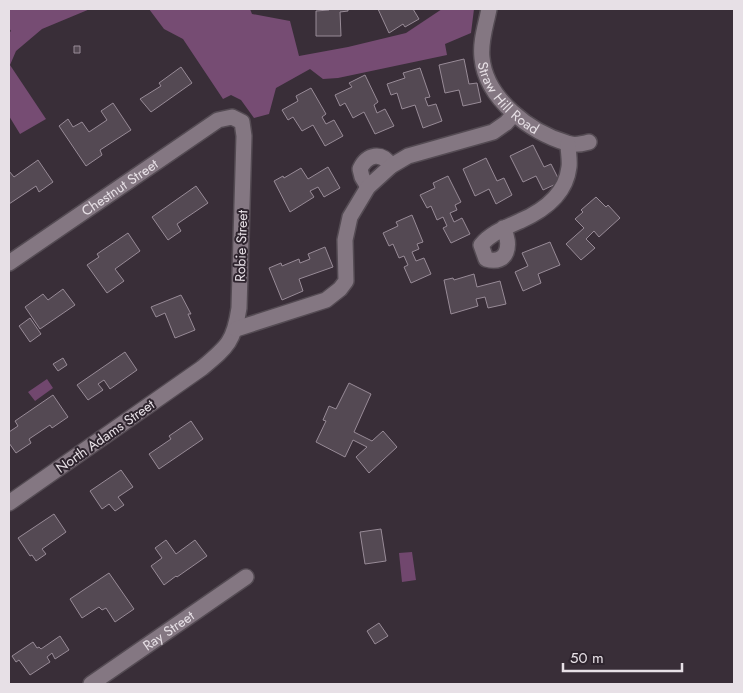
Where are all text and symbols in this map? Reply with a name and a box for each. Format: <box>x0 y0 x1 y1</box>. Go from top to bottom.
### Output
street label: Straw Hill Road <box>473 60 543 139</box>
street label: Chestnut Street <box>77 154 162 221</box>
street label: Robie Street <box>230 209 252 282</box>
street label: North Adams Street <box>52 394 159 478</box>
street label: Ray Street <box>139 605 199 655</box>
scale bar <box>563 640 682 672</box>
text: 50 m <box>570 647 604 669</box>

